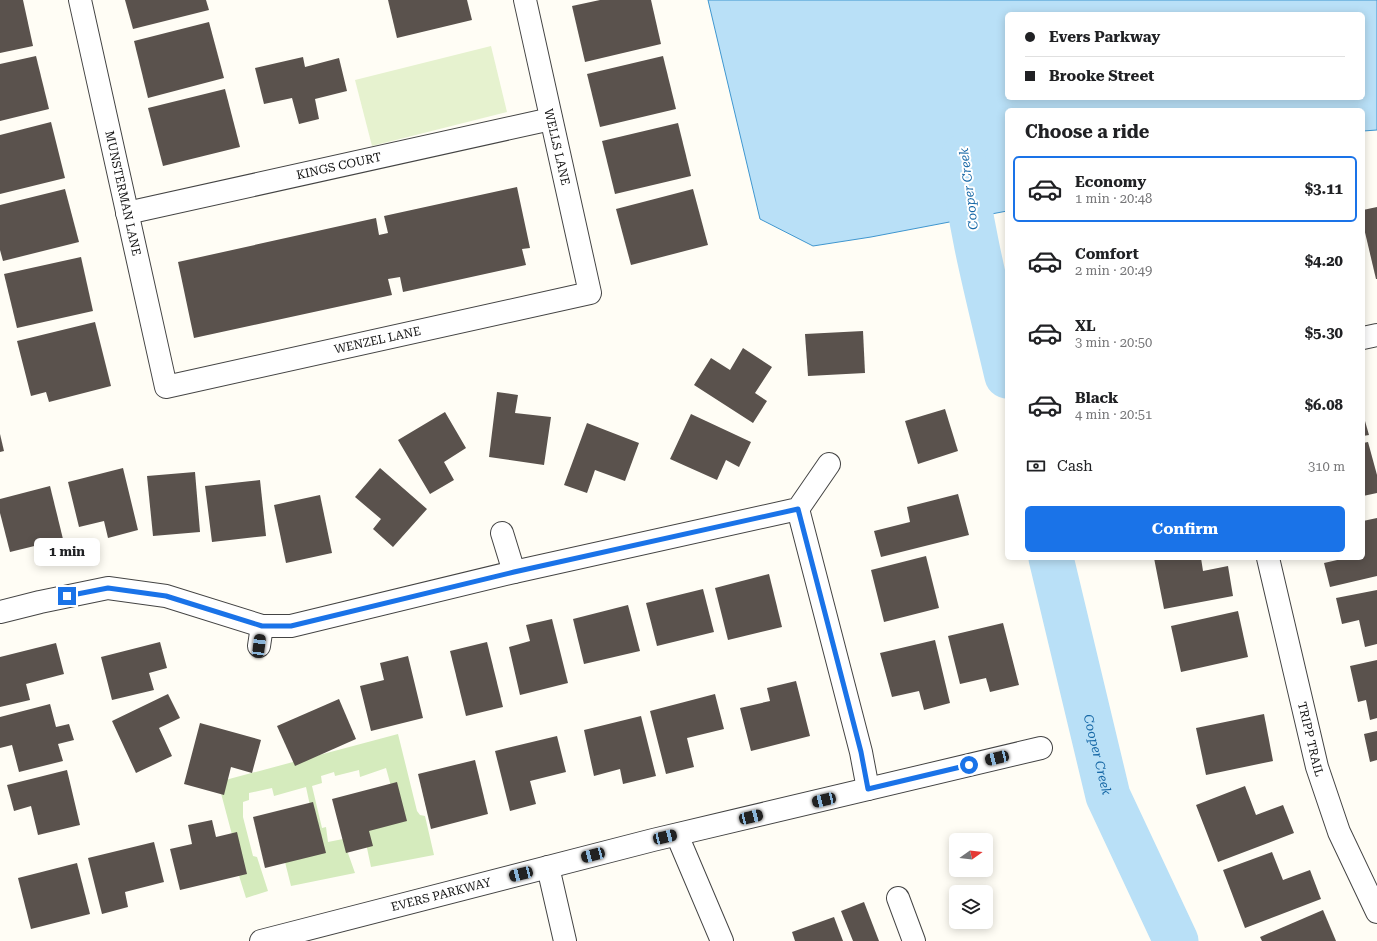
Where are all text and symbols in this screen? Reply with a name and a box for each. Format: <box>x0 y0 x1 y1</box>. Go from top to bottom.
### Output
text: Evers Parkway <box>1049 28 1160 46</box>
text: Brooke Street <box>1049 67 1154 85</box>
street label: WELLS LANE <box>541 107 573 187</box>
text: Choose a ride <box>1025 121 1149 142</box>
street label: MUNSTERMAN LANE <box>102 129 144 257</box>
water label: Cooper Creek <box>956 146 981 231</box>
street label: KINGS COURT <box>295 150 383 182</box>
icon: car <box>1027 171 1063 207</box>
text: Economy <box>1075 173 1146 191</box>
text: $3.11 <box>1305 180 1343 198</box>
text: 1 min · 20:48 <box>1075 191 1152 206</box>
icon: car <box>1027 243 1063 279</box>
text: Comfort <box>1075 245 1139 263</box>
text: $4.20 <box>1305 252 1343 270</box>
text: 2 min · 20:49 <box>1075 263 1152 278</box>
icon: car <box>1027 315 1063 351</box>
text: XL <box>1075 317 1096 335</box>
street label: WENZEL LANE <box>333 324 422 357</box>
text: $5.30 <box>1305 324 1343 342</box>
text: 3 min · 20:50 <box>1075 335 1152 350</box>
icon: car <box>1027 387 1063 423</box>
text: Black <box>1075 389 1118 407</box>
text: $6.08 <box>1305 396 1343 414</box>
text: 4 min · 20:51 <box>1075 407 1152 422</box>
icon: cash <box>1025 455 1047 477</box>
text: Cash <box>1057 457 1093 475</box>
text: 310 m <box>1308 459 1345 474</box>
button: Confirm <box>1025 506 1345 552</box>
callout: 1 min <box>34 538 100 566</box>
text: 1 min <box>49 544 85 559</box>
route end <box>58 587 76 605</box>
car <box>252 633 266 659</box>
street label: TRIPP TRAIL <box>1295 700 1327 778</box>
water label: Cooper Creek <box>1081 713 1115 797</box>
car <box>984 749 1010 767</box>
route start <box>960 756 978 774</box>
car <box>811 791 837 809</box>
car <box>738 808 764 826</box>
car <box>652 828 678 846</box>
north arrow <box>949 833 993 877</box>
map controls <box>949 833 993 929</box>
car <box>580 846 606 864</box>
car <box>508 865 534 883</box>
street label: EVERS PARKWAY <box>389 875 494 914</box>
button: layers <box>949 885 993 929</box>

